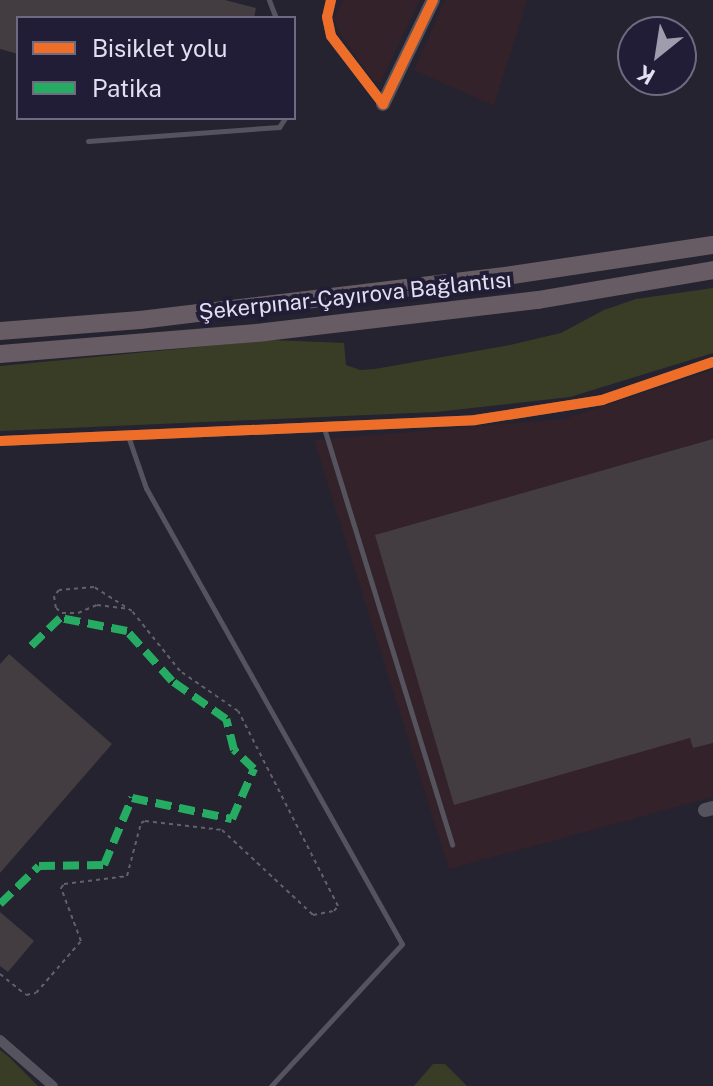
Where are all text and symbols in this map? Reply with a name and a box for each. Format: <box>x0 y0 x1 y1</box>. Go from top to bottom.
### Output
legend <box>16 16 296 120</box>
north arrow <box>617 16 697 96</box>
text: Bisiklet yolu <box>92 34 227 62</box>
text: K <box>633 60 659 90</box>
text: Patika <box>92 74 162 102</box>
street label: Şekerpınar-Çayırova Bağlantısı <box>197 266 513 326</box>

